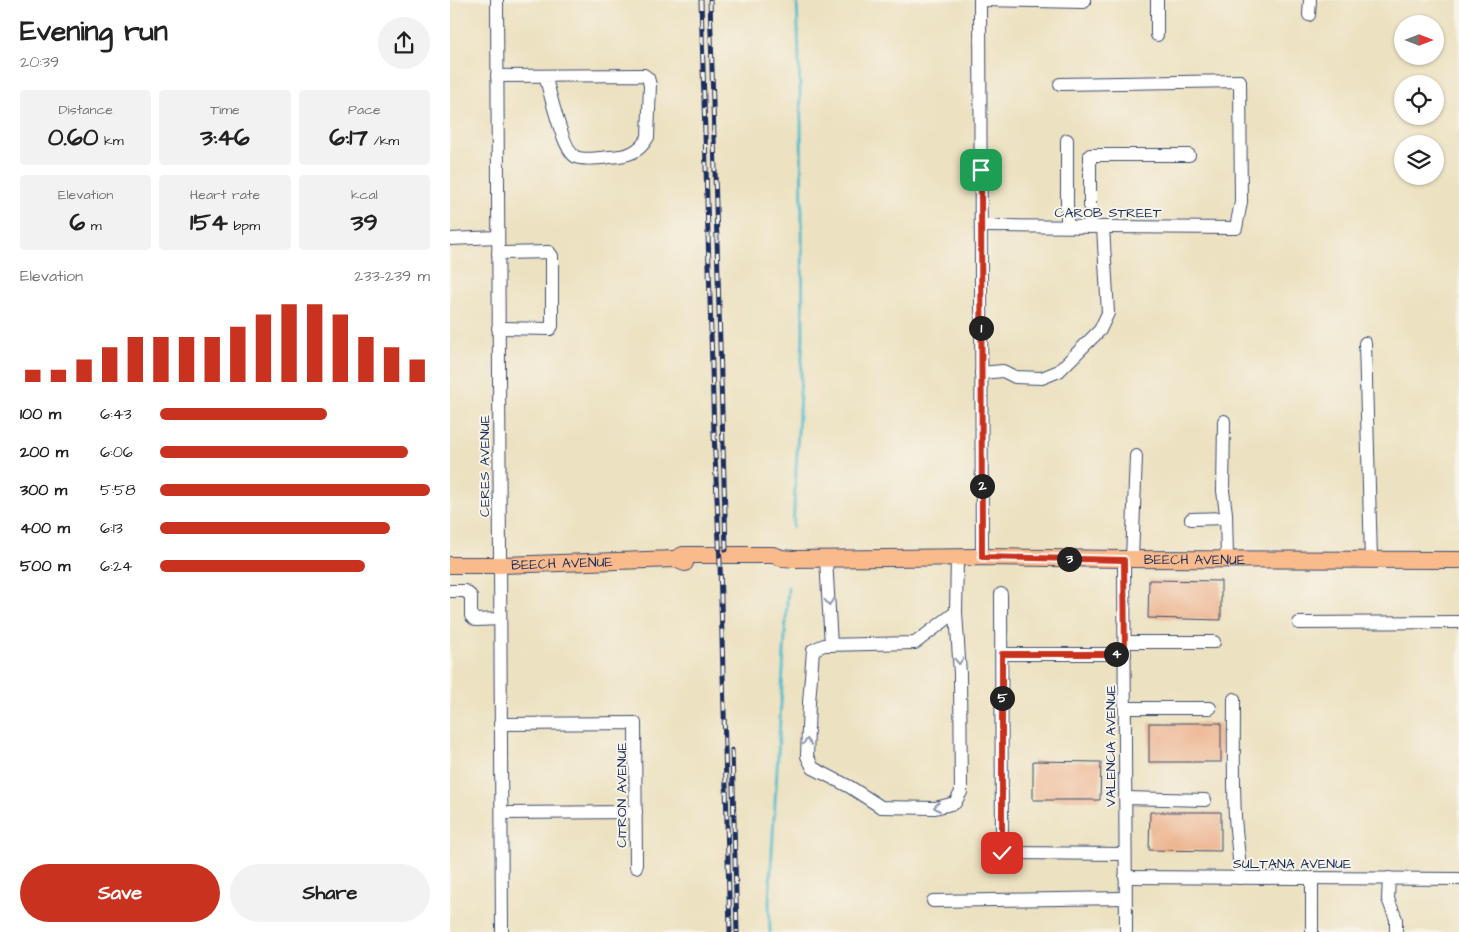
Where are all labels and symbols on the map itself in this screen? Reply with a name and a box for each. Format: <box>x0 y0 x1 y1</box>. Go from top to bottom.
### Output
north arrow <box>1394 15 1444 65</box>
pin <box>960 149 1002 191</box>
street label: CAROB STREET <box>1055 203 1162 223</box>
pin: 1 <box>968 316 994 340</box>
street label: CERES AVENUE <box>475 414 495 517</box>
pin: 2 <box>970 474 994 498</box>
pin: 3 <box>1056 546 1082 572</box>
street label: BEECH AVENUE <box>1144 550 1246 570</box>
street label: BEECH AVENUE <box>511 552 614 576</box>
one-way arrow <box>823 598 834 606</box>
pin: 4 <box>1104 642 1128 666</box>
one-way arrow <box>954 657 965 665</box>
street label: VALENCIA AVENUE <box>1101 684 1121 807</box>
pin: 5 <box>990 686 1014 710</box>
one-way arrow <box>802 738 812 746</box>
street label: CITRON AVENUE <box>612 742 632 848</box>
one-way arrow <box>933 801 941 812</box>
pin <box>981 832 1023 874</box>
street label: SULTANA AVENUE <box>1233 854 1352 874</box>

